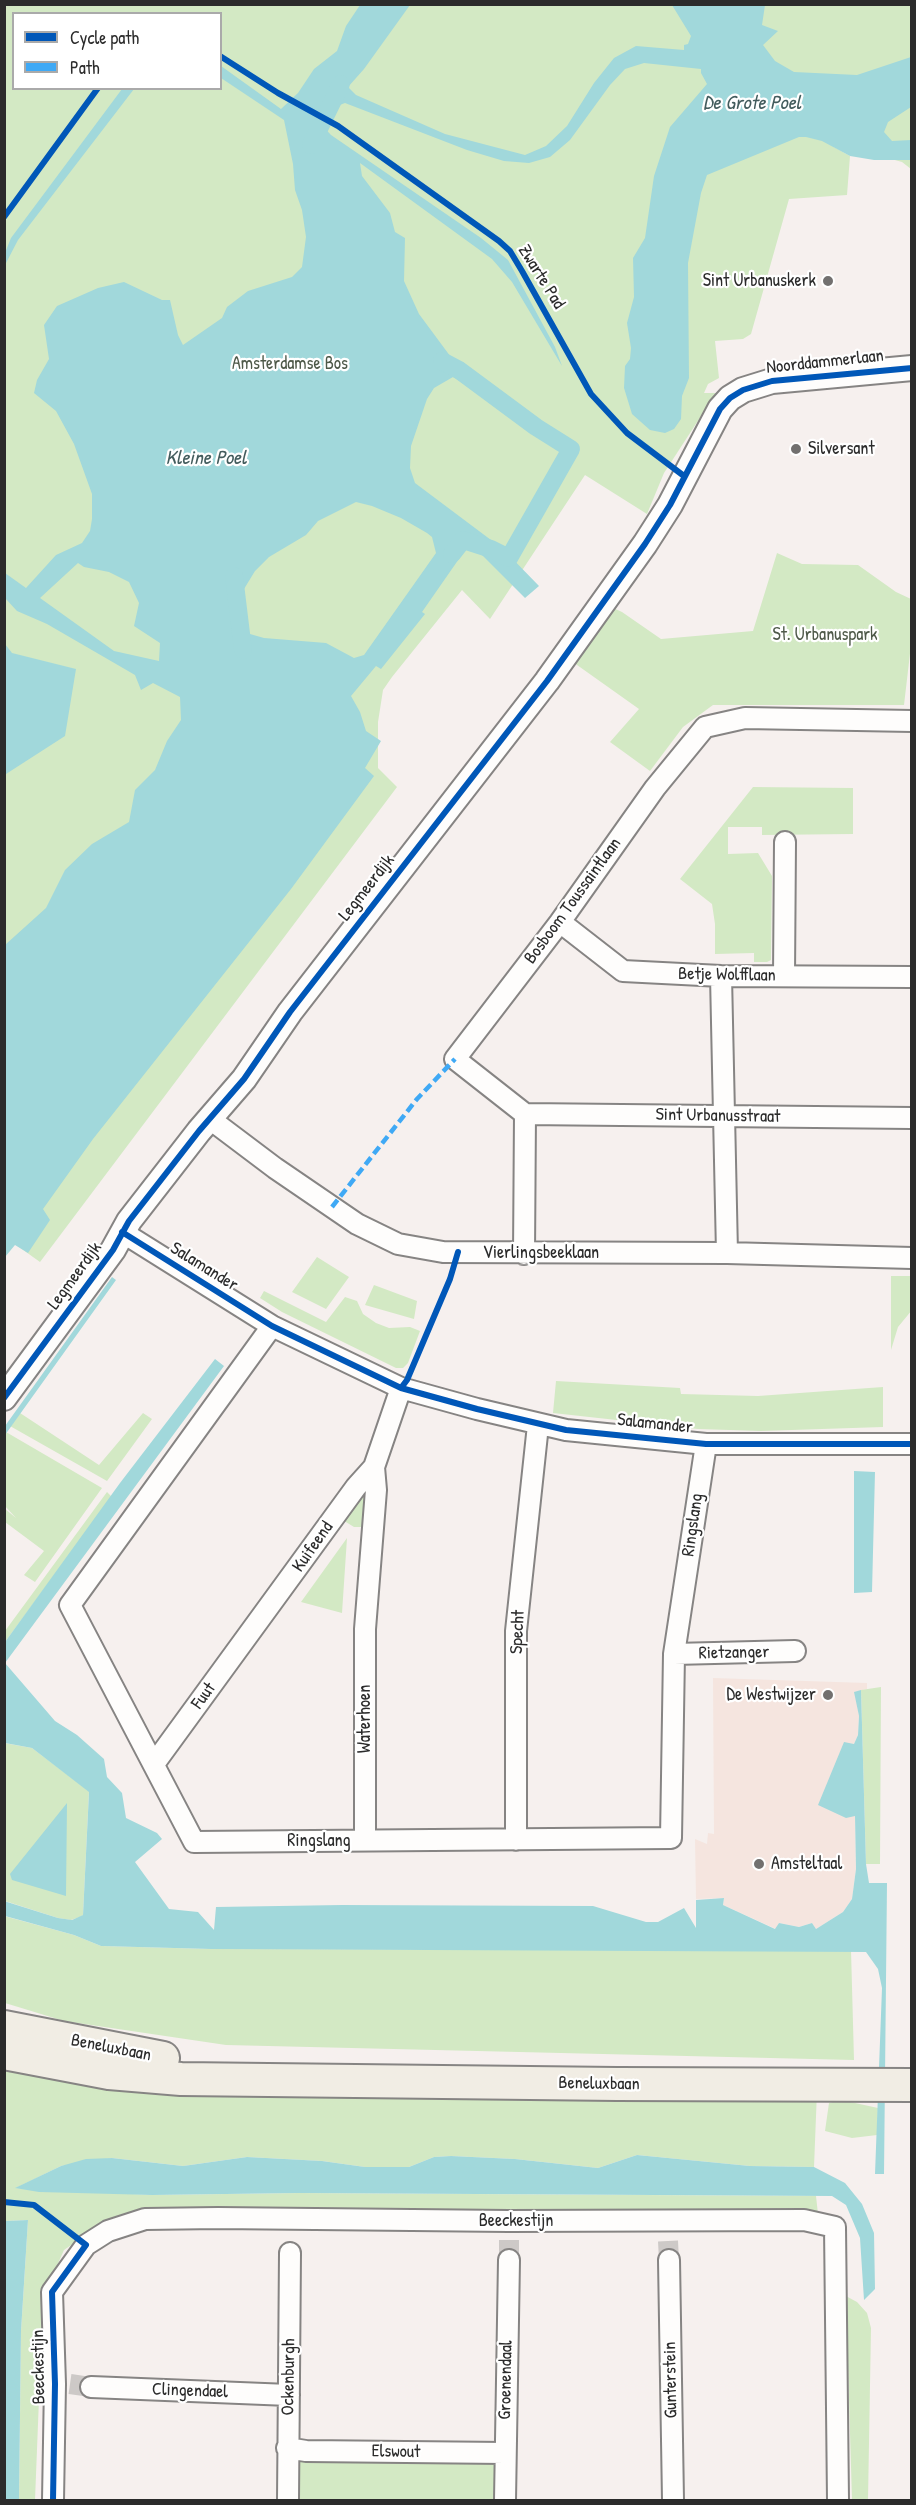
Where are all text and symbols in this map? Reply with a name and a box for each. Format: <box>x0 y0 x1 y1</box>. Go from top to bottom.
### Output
legend <box>12 12 222 90</box>
text: Cycle path <box>70 25 139 50</box>
text: Path <box>70 55 99 80</box>
water label: De Grote Poel <box>703 92 801 116</box>
street label: Zwarte Pad <box>513 241 569 313</box>
place label: Sint Urbanuskerk <box>703 270 816 292</box>
marker: Sint Urbanuskerk <box>821 274 835 288</box>
street label: Noorddammerlaan <box>765 345 885 379</box>
park label: Amsterdamse Bos <box>232 353 348 375</box>
place label: Silversant <box>808 438 875 460</box>
marker: Silversant <box>789 442 803 456</box>
water label: Kleine Poel <box>166 447 246 471</box>
park label: St. Urbanuspark <box>772 624 878 646</box>
street label: Bosboom Toussaintlaan <box>520 834 626 968</box>
street label: Legmeerdijk <box>334 851 400 925</box>
street label: Betje Wolfflaan <box>678 963 776 987</box>
street label: Sint Urbanusstraat <box>655 1104 781 1128</box>
street label: Legmeerdijk <box>43 1238 107 1314</box>
street label: Salamander <box>166 1238 242 1296</box>
street label: Vierlingsbeeklaan <box>483 1242 599 1264</box>
street label: Salamander <box>616 1409 694 1439</box>
street label: Ringslang <box>678 1492 708 1558</box>
street label: Kuifeend <box>288 1518 338 1576</box>
street label: Specht <box>506 1610 530 1654</box>
street label: Rietzanger <box>699 1642 769 1664</box>
street label: Fuut <box>187 1679 221 1713</box>
place label: De Westwijzer <box>726 1684 816 1706</box>
street label: Waterhoen <box>354 1685 376 1753</box>
marker: De Westwijzer <box>821 1688 835 1702</box>
street label: Ringslang <box>287 1830 351 1852</box>
place label: Amsteltaal <box>771 1853 842 1875</box>
marker: Amsteltaal <box>752 1857 766 1871</box>
street label: Beneluxbaan <box>69 2030 153 2066</box>
street label: Beneluxbaan <box>558 2072 640 2096</box>
street label: Beeckestijn <box>479 2210 553 2232</box>
street label: Beeckestijn <box>28 2330 50 2404</box>
street label: Ockenburgh <box>278 2338 300 2416</box>
street label: Groenendaal <box>495 2340 517 2420</box>
street label: Gunterstein <box>660 2341 682 2419</box>
street label: Clingendael <box>152 2379 228 2403</box>
street label: Elswout <box>371 2441 421 2463</box>

